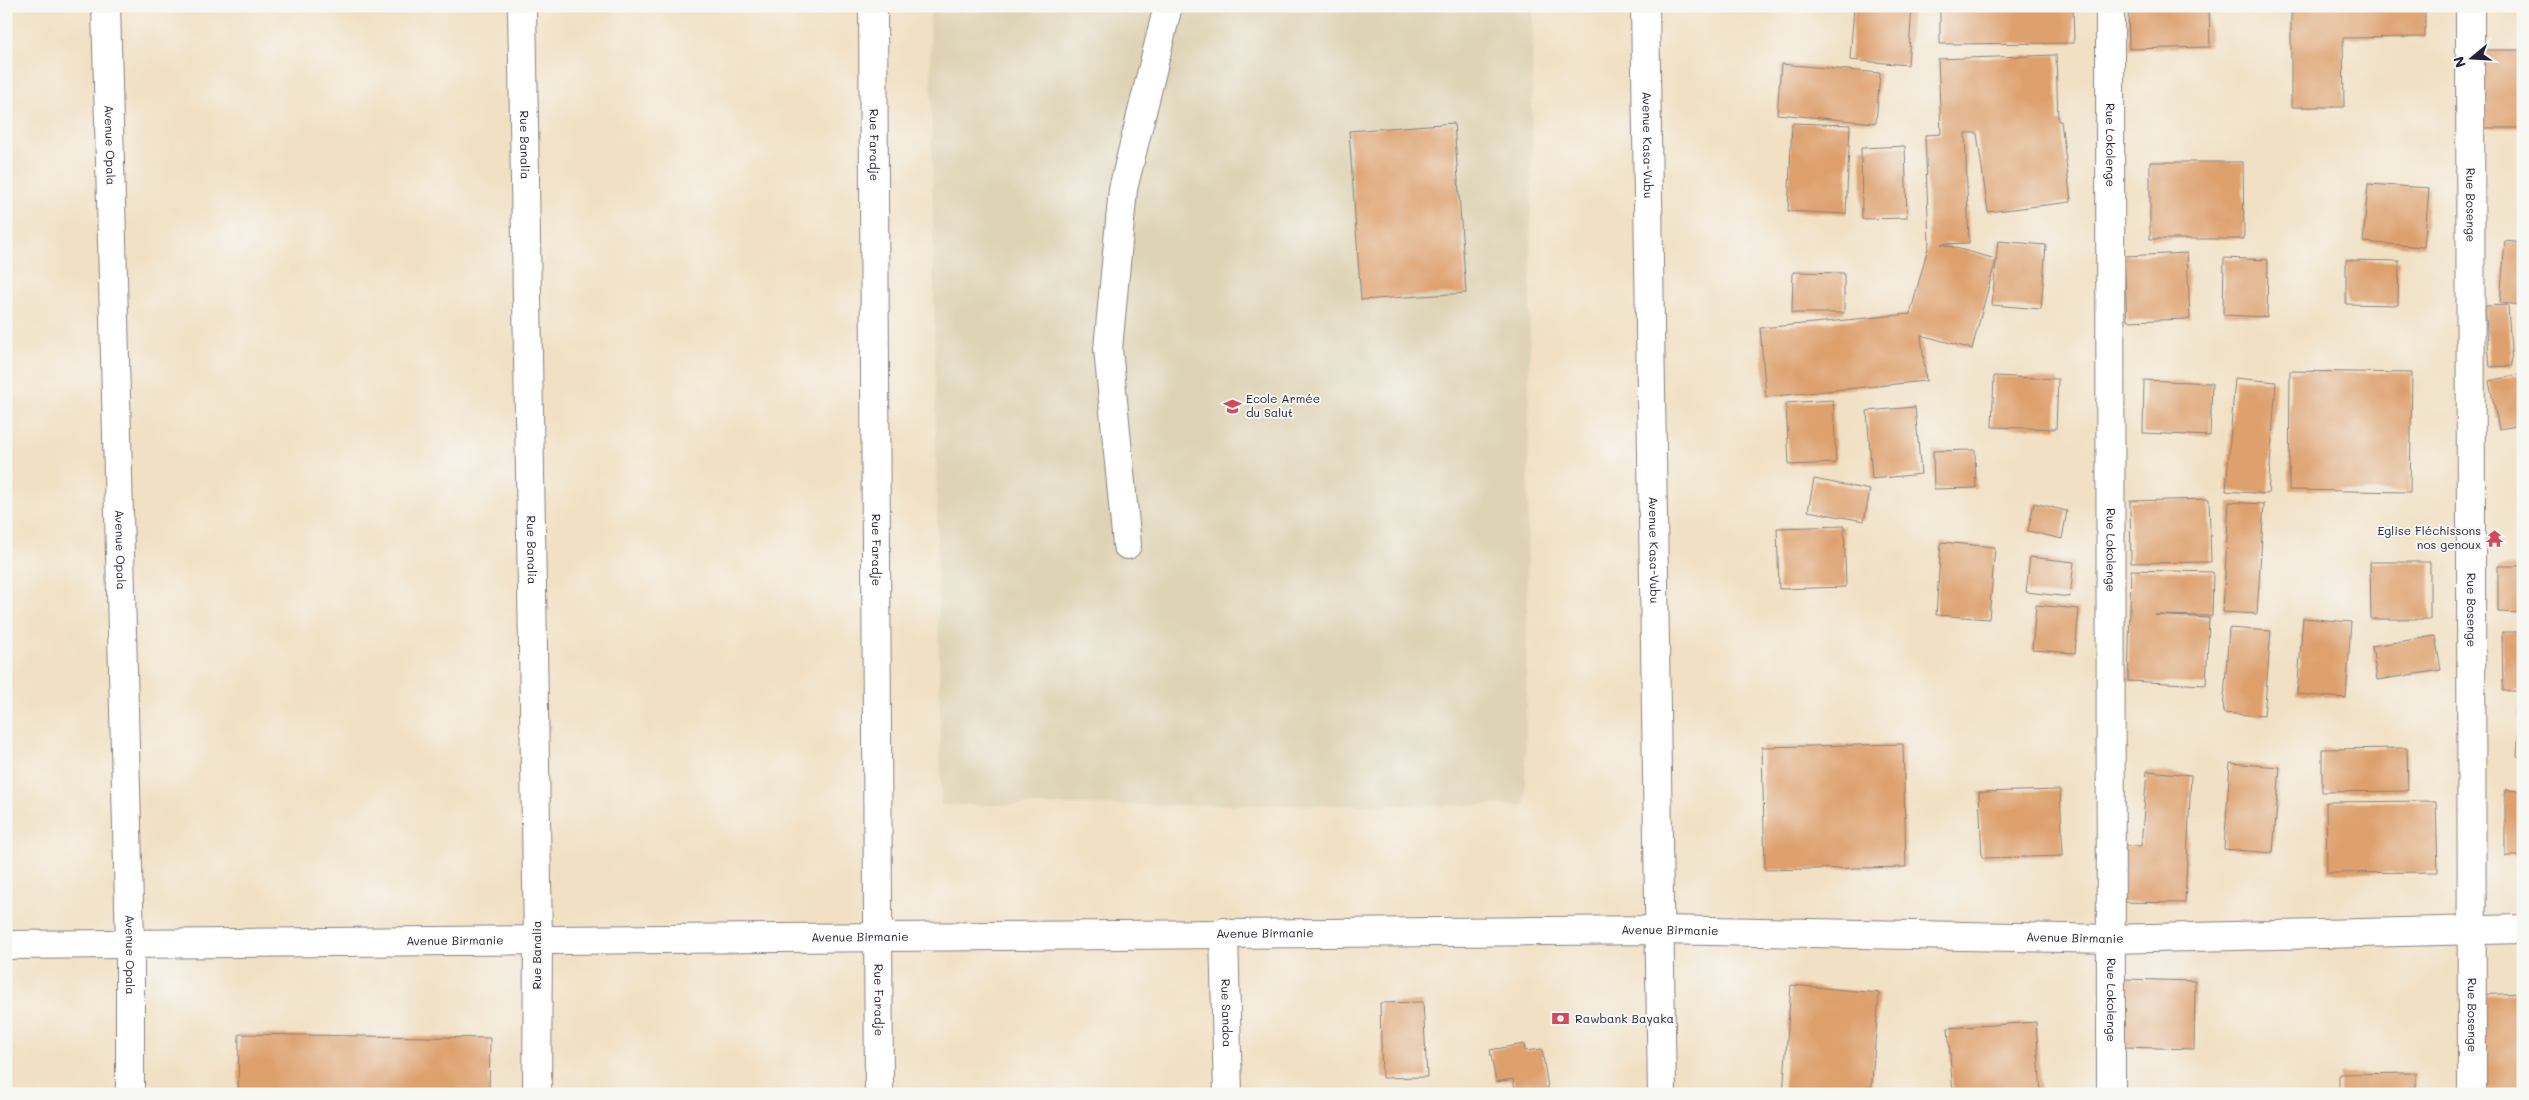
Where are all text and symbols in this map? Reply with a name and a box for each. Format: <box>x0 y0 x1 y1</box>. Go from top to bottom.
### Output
north arrow <box>2446 32 2496 82</box>
text: N <box>2448 54 2470 70</box>
street label: Avenue Kasa-Vubu <box>1639 91 1657 199</box>
street label: Rue Lokolenge <box>2103 103 2119 187</box>
street label: Avenue Opala <box>102 105 120 185</box>
street label: Rue Faradje <box>867 109 883 181</box>
street label: Rue Banalia <box>517 110 534 180</box>
street label: Rue Bosenge <box>2463 168 2479 242</box>
place label: Ecole Armée du Salut <box>1246 390 1320 420</box>
school or university icon: Ecole Armée du Salut <box>1222 396 1242 416</box>
street label: Avenue Kasa-Vubu <box>1646 496 1663 604</box>
street label: Rue Lokolenge <box>2103 508 2120 592</box>
street label: Avenue Opala <box>112 509 130 590</box>
street label: Rue Faradje <box>869 514 885 586</box>
street label: Rue Banalia <box>524 515 541 584</box>
place label: Eglise Fléchissons nos genoux <box>2377 522 2481 552</box>
temple icon: Eglise Fléchissons nos genoux <box>2485 528 2505 548</box>
street label: Rue Bosenge <box>2464 573 2480 647</box>
street label: Avenue Opala <box>122 914 139 995</box>
street label: Rue Banalia <box>528 921 544 989</box>
street label: Avenue Birmanie <box>1621 921 1719 938</box>
street label: Avenue Birmanie <box>1216 924 1314 941</box>
street label: Avenue Birmanie <box>811 928 909 945</box>
street label: Avenue Birmanie <box>2026 928 2124 946</box>
street label: Avenue Birmanie <box>406 931 504 948</box>
street label: Rue Lokolenge <box>2104 958 2120 1042</box>
street label: Rue Faradje <box>871 964 888 1036</box>
street label: Rue Sandoa <box>1218 978 1236 1047</box>
street label: Rue Bosenge <box>2465 978 2481 1052</box>
bank icon: Rawbank Bayaka <box>1551 1009 1571 1029</box>
place label: Rawbank Bayaka <box>1575 1010 1674 1026</box>

